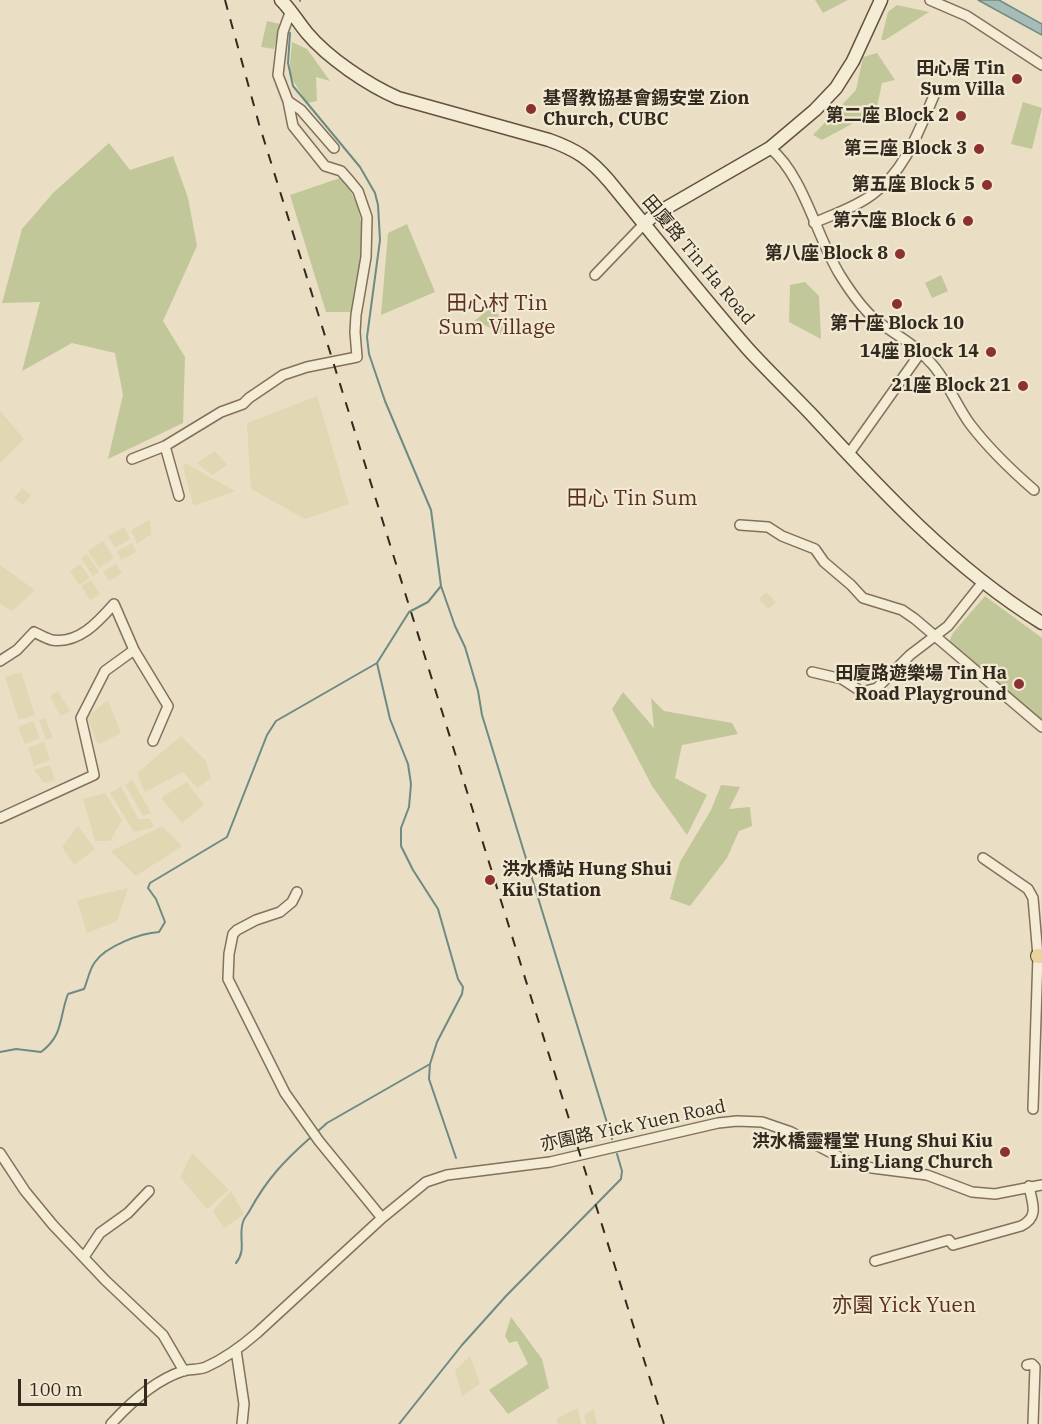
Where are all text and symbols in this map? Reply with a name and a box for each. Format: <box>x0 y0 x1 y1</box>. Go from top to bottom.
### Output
place label: 田心居 Tin Sum Villa <box>916 58 1005 100</box>
marker: 田心居 Tin Sum Villa <box>1010 72 1024 86</box>
place label: 基督教協基會錫安堂 Zion Church, CUBC <box>543 88 749 130</box>
marker: 基督教協基會錫安堂 Zion Church, CUBC <box>524 102 538 116</box>
place label: 第二座 Block 2 <box>826 105 949 127</box>
marker: 第二座 Block 2 <box>954 109 968 123</box>
place label: 第三座 Block 3 <box>844 138 967 160</box>
marker: 第三座 Block 3 <box>972 142 986 156</box>
place label: 第五座 Block 5 <box>852 174 975 196</box>
marker: 第五座 Block 5 <box>980 178 994 192</box>
street label: 田廈路 Tin Ha Road <box>638 191 758 329</box>
place label: 第六座 Block 6 <box>833 210 956 232</box>
marker: 第六座 Block 6 <box>961 214 975 228</box>
place label: 第八座 Block 8 <box>765 243 888 265</box>
marker: 第八座 Block 8 <box>893 247 907 261</box>
district label: 田心村 Tin Sum Village <box>430 291 564 341</box>
marker: 第十座 Block 10 <box>890 297 904 311</box>
place label: 第十座 Block 10 <box>830 313 964 335</box>
place label: 14座 Block 14 <box>859 341 979 363</box>
marker: 14座 Block 14 <box>984 345 998 359</box>
place label: 21座 Block 21 <box>891 375 1011 397</box>
marker: 21座 Block 21 <box>1016 379 1030 393</box>
district label: 田心 Tin Sum <box>567 486 697 512</box>
place label: 田廈路遊樂場 Tin Ha Road Playground <box>835 663 1007 706</box>
marker: 田廈路遊樂場 Tin Ha Road Playground <box>1012 677 1026 691</box>
place label: 洪水橋站 Hung Shui Kiu Station <box>502 859 672 902</box>
marker: 洪水橋站 Hung Shui Kiu Station <box>483 873 497 887</box>
street label: 亦園路 Yick Yuen Road <box>538 1096 728 1156</box>
place label: 洪水橋靈糧堂 Hung Shui Kiu Ling Liang Church <box>752 1131 993 1174</box>
marker: 洪水橋靈糧堂 Hung Shui Kiu Ling Liang Church <box>998 1145 1012 1159</box>
district label: 亦園 Yick Yuen <box>832 1293 976 1319</box>
scale bar <box>21 1367 150 1405</box>
text: 100 m <box>29 1378 83 1401</box>

